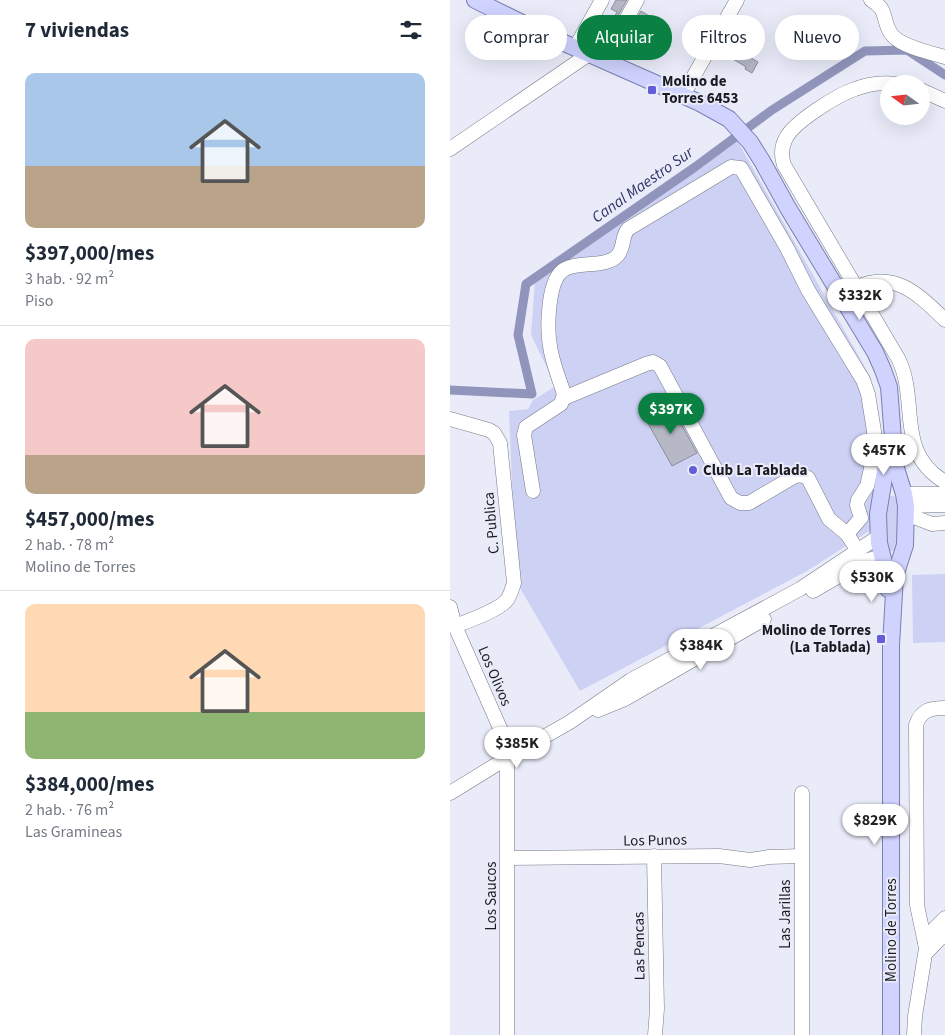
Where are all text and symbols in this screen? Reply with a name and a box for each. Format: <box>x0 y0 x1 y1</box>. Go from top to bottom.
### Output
text: 7 viviendas <box>25 15 129 45</box>
chip: Comprar <box>465 15 567 60</box>
chip: Alquilar <box>577 15 672 60</box>
chip: Filtros <box>682 15 765 60</box>
chip: Nuevo <box>775 15 859 60</box>
icon: filters <box>397 16 425 44</box>
place label: Molino de Torres 6453 <box>662 71 738 109</box>
north arrow <box>880 75 930 125</box>
map controls <box>880 75 930 125</box>
marker: Molino de Torres 6453 <box>646 84 658 96</box>
icon: home <box>180 106 270 196</box>
water label: Canal Maestro Sur <box>587 141 699 228</box>
text: $397,000/mes <box>25 238 154 268</box>
text: 3 hab. · 92 m² <box>25 268 114 290</box>
pin: $332K <box>825 278 895 321</box>
text: $332K <box>838 284 882 306</box>
text: Piso <box>25 290 53 312</box>
icon: home <box>180 371 270 461</box>
pin: $397K <box>636 392 706 435</box>
text: $397K <box>649 398 693 420</box>
pin: $457K <box>849 434 919 476</box>
text: $457K <box>862 439 906 461</box>
place label: Club La Tablada <box>703 460 807 481</box>
marker: Club La Tablada <box>687 464 699 476</box>
street label: C. Publica <box>478 491 505 555</box>
text: $457,000/mes <box>25 504 154 534</box>
text: 2 hab. · 78 m² <box>25 534 114 556</box>
text: Molino de Torres <box>25 556 136 578</box>
pin: $530K <box>837 560 907 603</box>
text: $530K <box>850 566 894 588</box>
place label: Molino de Torres (La Tablada) <box>762 620 871 658</box>
pin: $384K <box>666 628 736 671</box>
marker: Molino de Torres (La Tablada) <box>875 633 887 645</box>
text: $384K <box>679 634 723 656</box>
icon: home <box>180 636 270 726</box>
street label: Los Olivos <box>473 643 517 709</box>
pin: $385K <box>482 726 552 769</box>
text: $385K <box>495 732 539 754</box>
text: $384,000/mes <box>25 769 154 799</box>
text: 2 hab. · 76 m² <box>25 799 114 821</box>
pin: $829K <box>840 804 910 846</box>
text: $829K <box>853 809 897 831</box>
text: Las Gramineas <box>25 821 122 843</box>
street label: Los Punos <box>623 829 687 852</box>
street label: Los Saucos <box>481 861 502 931</box>
street label: Molino de Torres <box>881 878 902 982</box>
street label: Las Jarillas <box>775 879 796 949</box>
street label: Las Pencas <box>628 912 651 980</box>

